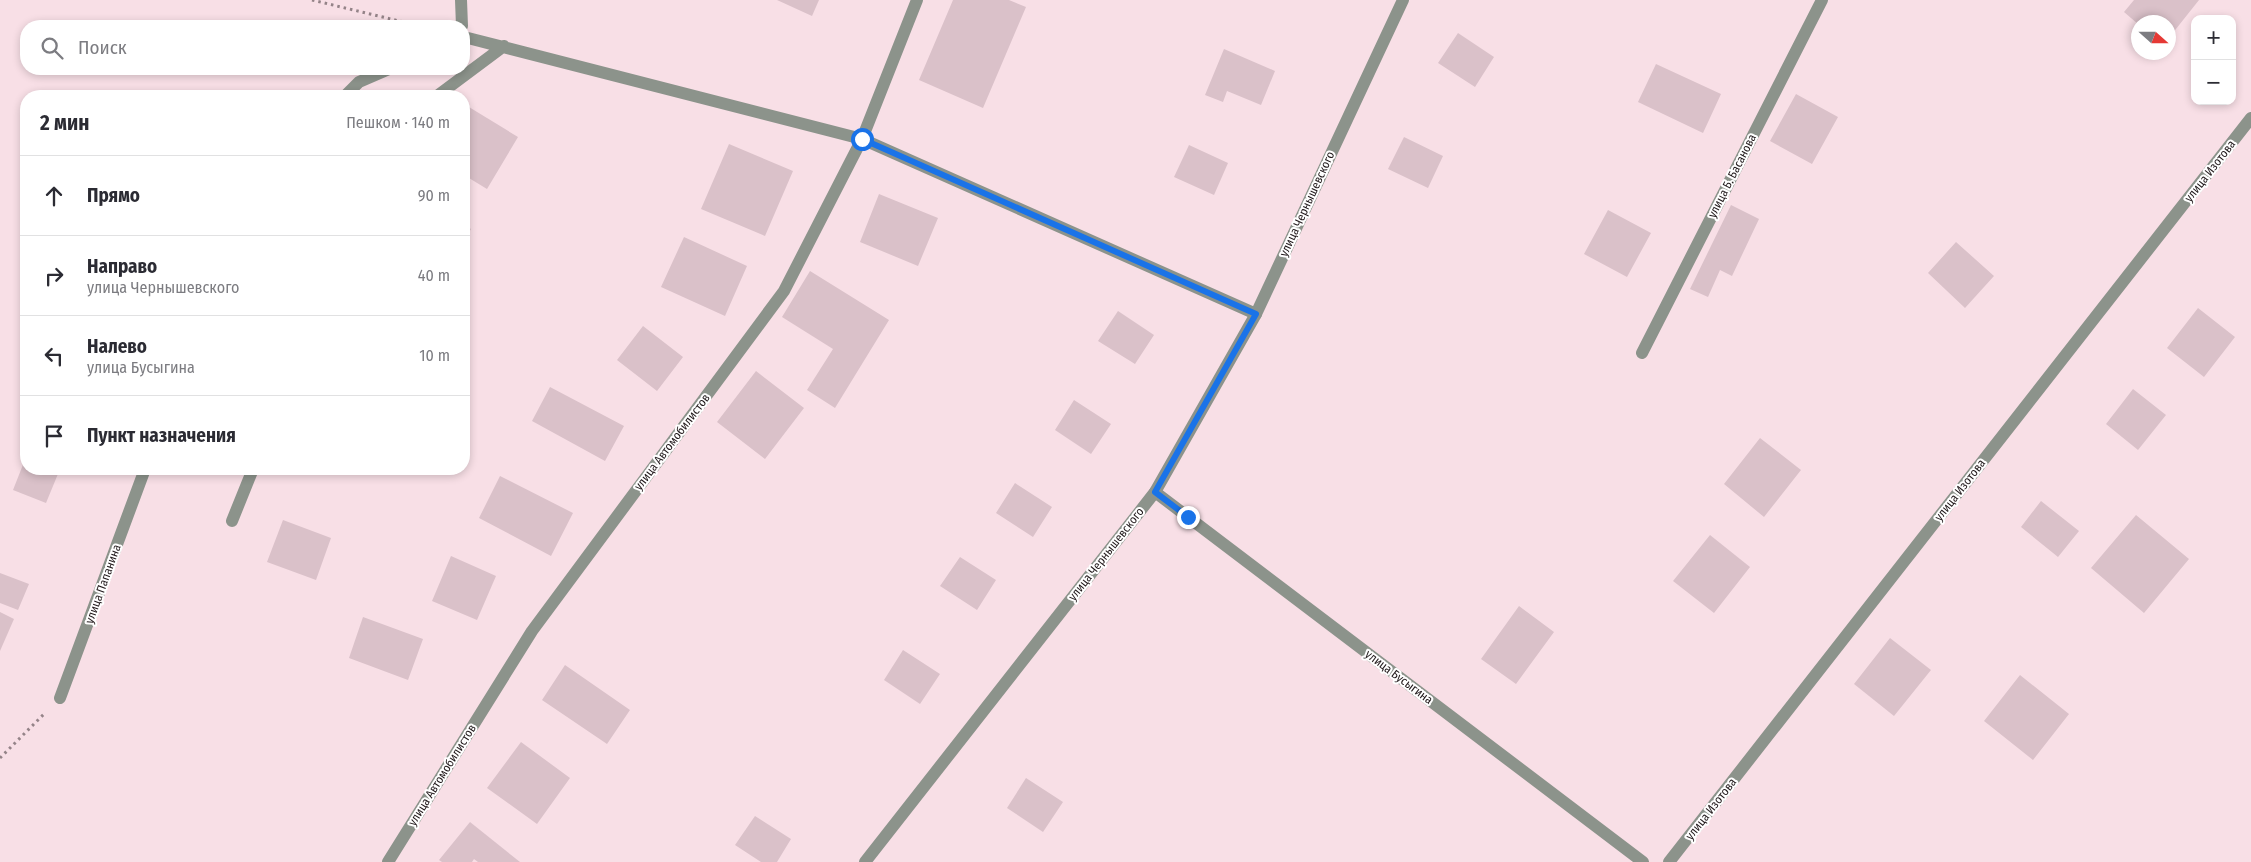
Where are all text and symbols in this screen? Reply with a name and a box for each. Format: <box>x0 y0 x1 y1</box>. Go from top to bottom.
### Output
north arrow <box>2131 15 2176 60</box>
map controls <box>2191 15 2236 105</box>
button: + <box>2191 15 2236 60</box>
search box <box>20 20 470 75</box>
icon: search <box>38 34 66 62</box>
text: Поиск <box>78 36 127 59</box>
button: − <box>2191 60 2236 105</box>
text: 2 мин <box>40 110 89 136</box>
text: Пешком · 140 m <box>346 113 450 132</box>
route start <box>851 128 874 151</box>
street label: улица Б. Басанова <box>1705 132 1759 220</box>
street label: улица Изотова <box>2182 137 2238 205</box>
street label: улица Чернышевского <box>1277 149 1337 259</box>
icon: ahead <box>40 182 68 210</box>
text: Прямо <box>87 184 140 207</box>
text: 90 m <box>418 186 450 205</box>
text: Направо <box>87 255 157 278</box>
icon: right <box>40 262 68 290</box>
text: 40 m <box>418 266 450 285</box>
text: улица Чернышевского <box>87 278 239 297</box>
text: Налево <box>87 335 147 358</box>
icon: left <box>40 342 68 370</box>
text: 10 m <box>419 346 450 365</box>
text: улица Бусыгина <box>87 358 195 377</box>
street label: улица Автомобилистов <box>631 391 713 493</box>
icon: arrive <box>40 422 68 450</box>
text: Пункт назначения <box>87 424 236 447</box>
street label: улица Изотова <box>1932 456 1988 524</box>
street label: улица Чернышевского <box>1065 505 1147 603</box>
route end <box>1177 506 1200 529</box>
street label: улица Папанина <box>82 542 124 626</box>
street label: улица Бусыгина <box>1362 647 1436 707</box>
street label: улица Автомобилистов <box>405 722 479 828</box>
street label: улица Изотова <box>1683 775 1739 843</box>

